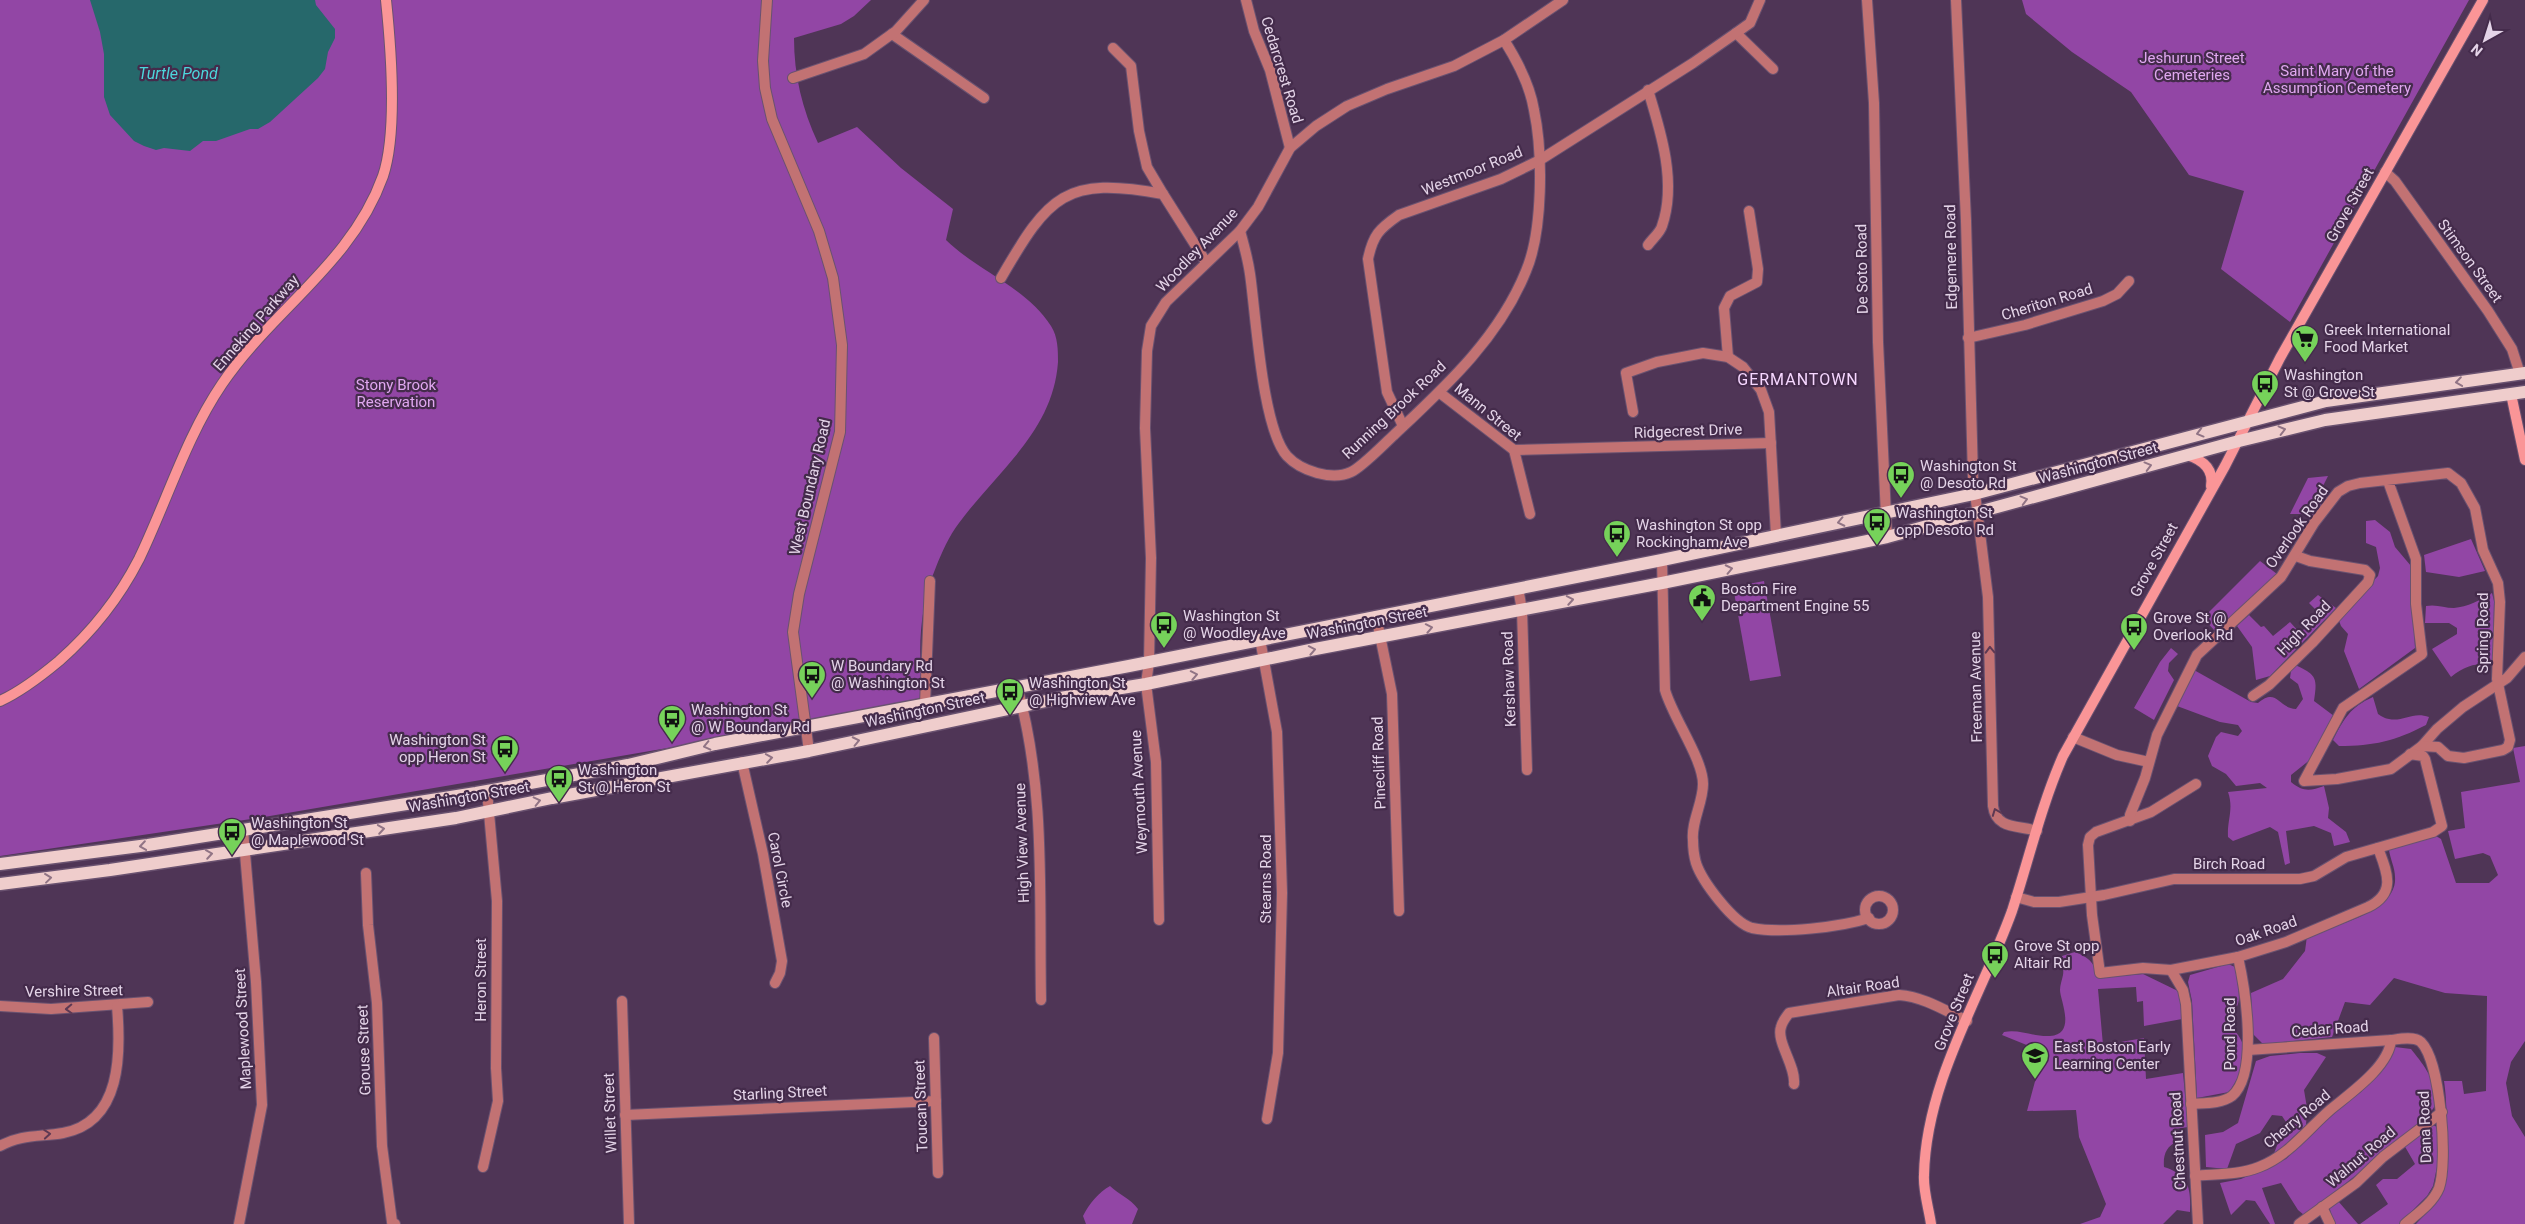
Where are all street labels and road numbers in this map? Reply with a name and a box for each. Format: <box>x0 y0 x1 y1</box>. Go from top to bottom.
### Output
street label: Cedarcrest Road <box>1257 14 1307 126</box>
street label: Westmoor Road <box>1419 143 1525 199</box>
street label: Grove Street <box>2322 165 2378 245</box>
street label: Woodley Avenue <box>1152 204 1242 296</box>
street label: Edgemere Road <box>1941 204 1961 310</box>
street label: Stimson Street <box>2434 216 2506 306</box>
street label: De Soto Road <box>1852 224 1872 314</box>
street label: Enneking Parkway <box>209 271 303 375</box>
street label: Cheriton Road <box>1999 280 2095 324</box>
street label: Running Brook Road <box>1338 357 1450 463</box>
street label: Mann Street <box>1451 379 1525 445</box>
street label: West Boundary Road <box>786 417 834 557</box>
street label: Ridgecrest Drive <box>1633 420 1743 442</box>
street label: Washington Street <box>2037 438 2160 488</box>
street label: Overlook Road <box>2262 482 2332 572</box>
street label: Grove Street <box>2126 520 2182 600</box>
street label: Spring Road <box>2474 593 2492 673</box>
street label: High Road <box>2274 597 2334 659</box>
street label: Washington Street <box>1305 602 1429 644</box>
street label: Kershaw Road <box>1498 631 1520 727</box>
street label: Freeman Avenue <box>1966 631 1986 743</box>
street label: Washington Street <box>863 688 987 732</box>
street label: Pinecliff Road <box>1368 716 1390 810</box>
street label: Weymouth Avenue <box>1127 730 1151 854</box>
street label: Washington Street <box>407 777 531 816</box>
street label: High View Avenue <box>1011 783 1033 903</box>
street label: Carol Circle <box>764 831 796 909</box>
street label: Stearns Road <box>1257 834 1275 924</box>
street label: Birch Road <box>2193 855 2265 873</box>
street label: Oak Road <box>2233 912 2299 950</box>
street label: Heron Street <box>472 938 490 1022</box>
street label: Maplewood Street <box>231 968 255 1090</box>
street label: Grove Street <box>1930 971 1978 1053</box>
street label: Altair Road <box>1825 973 1901 1001</box>
street label: Vershire Street <box>25 981 123 1001</box>
street label: Pond Road <box>2221 998 2239 1070</box>
street label: Grouse Street <box>353 1004 375 1096</box>
street label: Cedar Road <box>2291 1017 2369 1041</box>
street label: Toucan Street <box>910 1059 932 1153</box>
street label: Willet Street <box>600 1072 620 1153</box>
street label: Starling Street <box>732 1082 828 1104</box>
street label: Cherry Road <box>2260 1086 2334 1152</box>
street label: Dana Road <box>2415 1090 2435 1164</box>
street label: Chestnut Road <box>2166 1091 2190 1191</box>
street label: Walnut Road <box>2323 1123 2399 1191</box>

